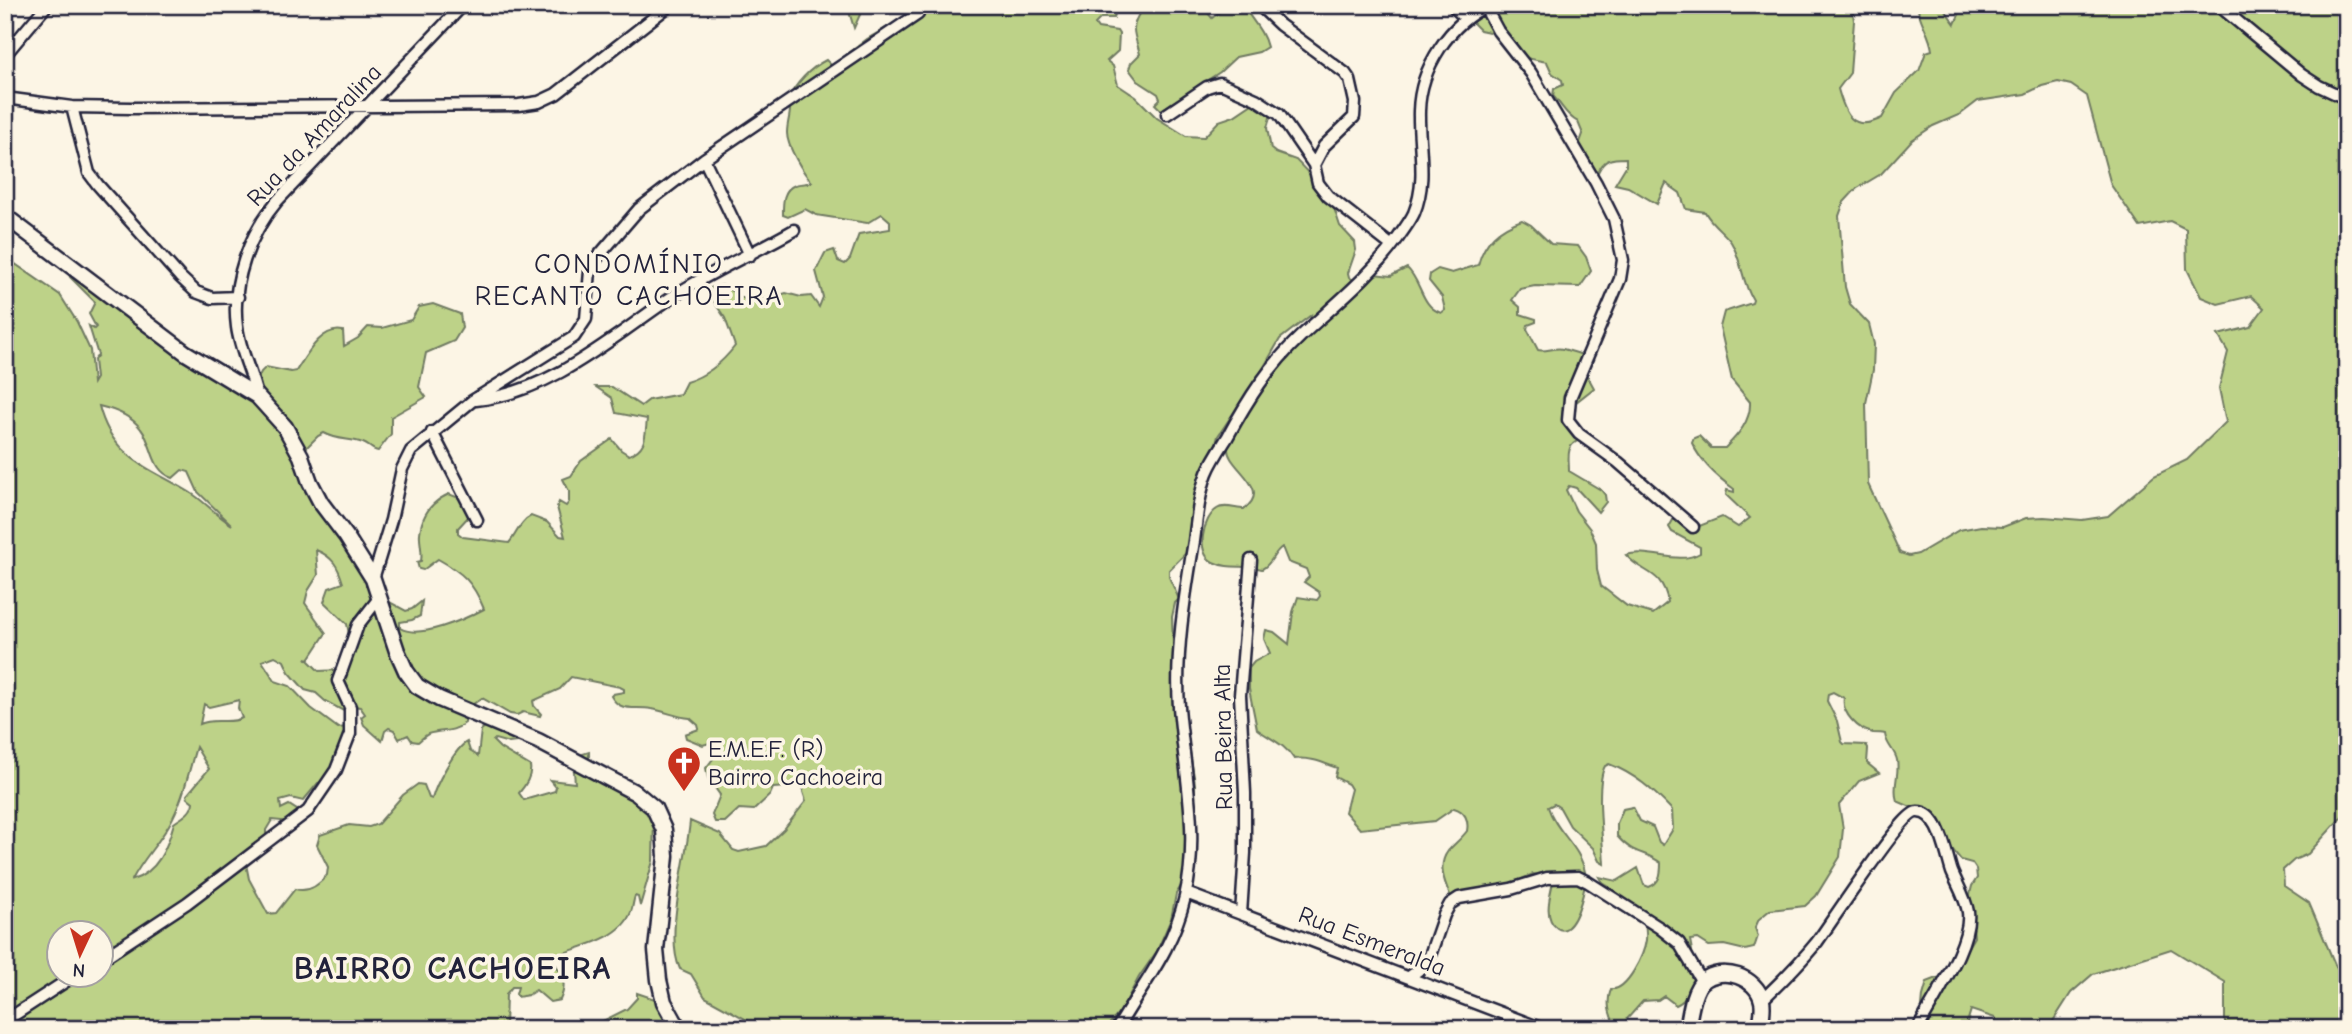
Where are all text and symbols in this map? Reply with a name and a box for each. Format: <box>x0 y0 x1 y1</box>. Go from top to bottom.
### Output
street label: Rua da Amaralina <box>241 58 387 212</box>
district label: CONDOMÍNIO RECANTO CACHOEIRA <box>474 247 784 312</box>
street label: Rua Beira Alta <box>1208 663 1238 811</box>
place label: E.M.E.F. (R) Bairro Cachoeira <box>708 735 883 791</box>
church icon: E.M.E.F. (R) Bairro Cachoeira <box>665 744 703 793</box>
street label: Rua Esmeralda <box>1295 900 1449 982</box>
north arrow <box>46 918 116 988</box>
district label: BAIRRO CACHOEIRA <box>294 950 612 987</box>
text: N <box>72 959 86 981</box>

